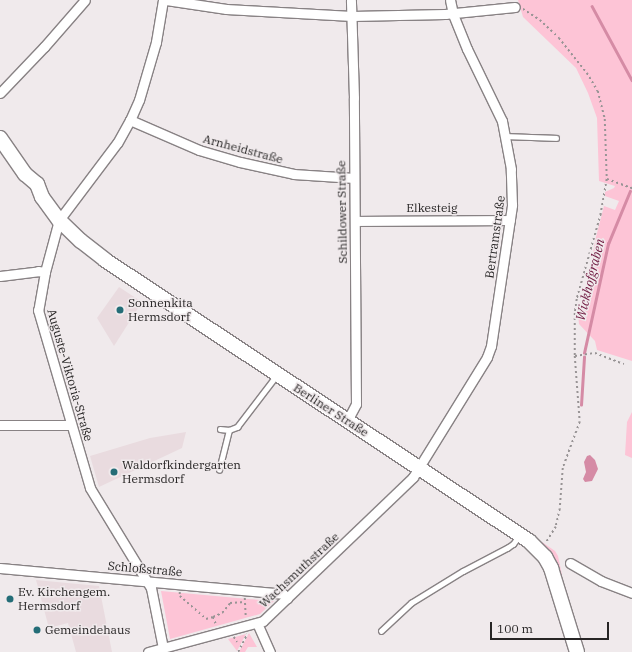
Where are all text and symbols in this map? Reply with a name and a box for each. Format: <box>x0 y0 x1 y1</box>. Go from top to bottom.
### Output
street label: Arnheidstraße <box>201 131 285 167</box>
street label: Schildower Straße <box>334 160 350 264</box>
street label: Bertramstraße <box>482 195 508 279</box>
street label: Elkesteig <box>406 201 458 215</box>
water label: Wickhofgraben <box>573 237 609 323</box>
place label: Sonnenkita Hermsdorf <box>128 296 193 324</box>
marker: Sonnenkita Hermsdorf <box>115 305 125 315</box>
street label: Auguste-Viktoria-Straße <box>44 307 96 443</box>
street label: Berliner Straße <box>291 380 371 440</box>
place label: Waldorfkindergarten Hermsdorf <box>122 458 241 486</box>
marker: Waldorfkindergarten Hermsdorf <box>109 467 119 477</box>
street label: Wachsmuthstraße <box>256 529 342 611</box>
street label: Schloßstraße <box>107 559 183 579</box>
place label: Ev. Kirchengem. Hermsdorf <box>18 585 110 613</box>
marker: Ev. Kirchengem. Hermsdorf <box>5 594 15 604</box>
scale bar <box>492 614 611 640</box>
text: 100 m <box>497 621 533 636</box>
place label: Gemeindehaus <box>45 623 130 637</box>
marker: Gemeindehaus <box>32 625 42 635</box>

